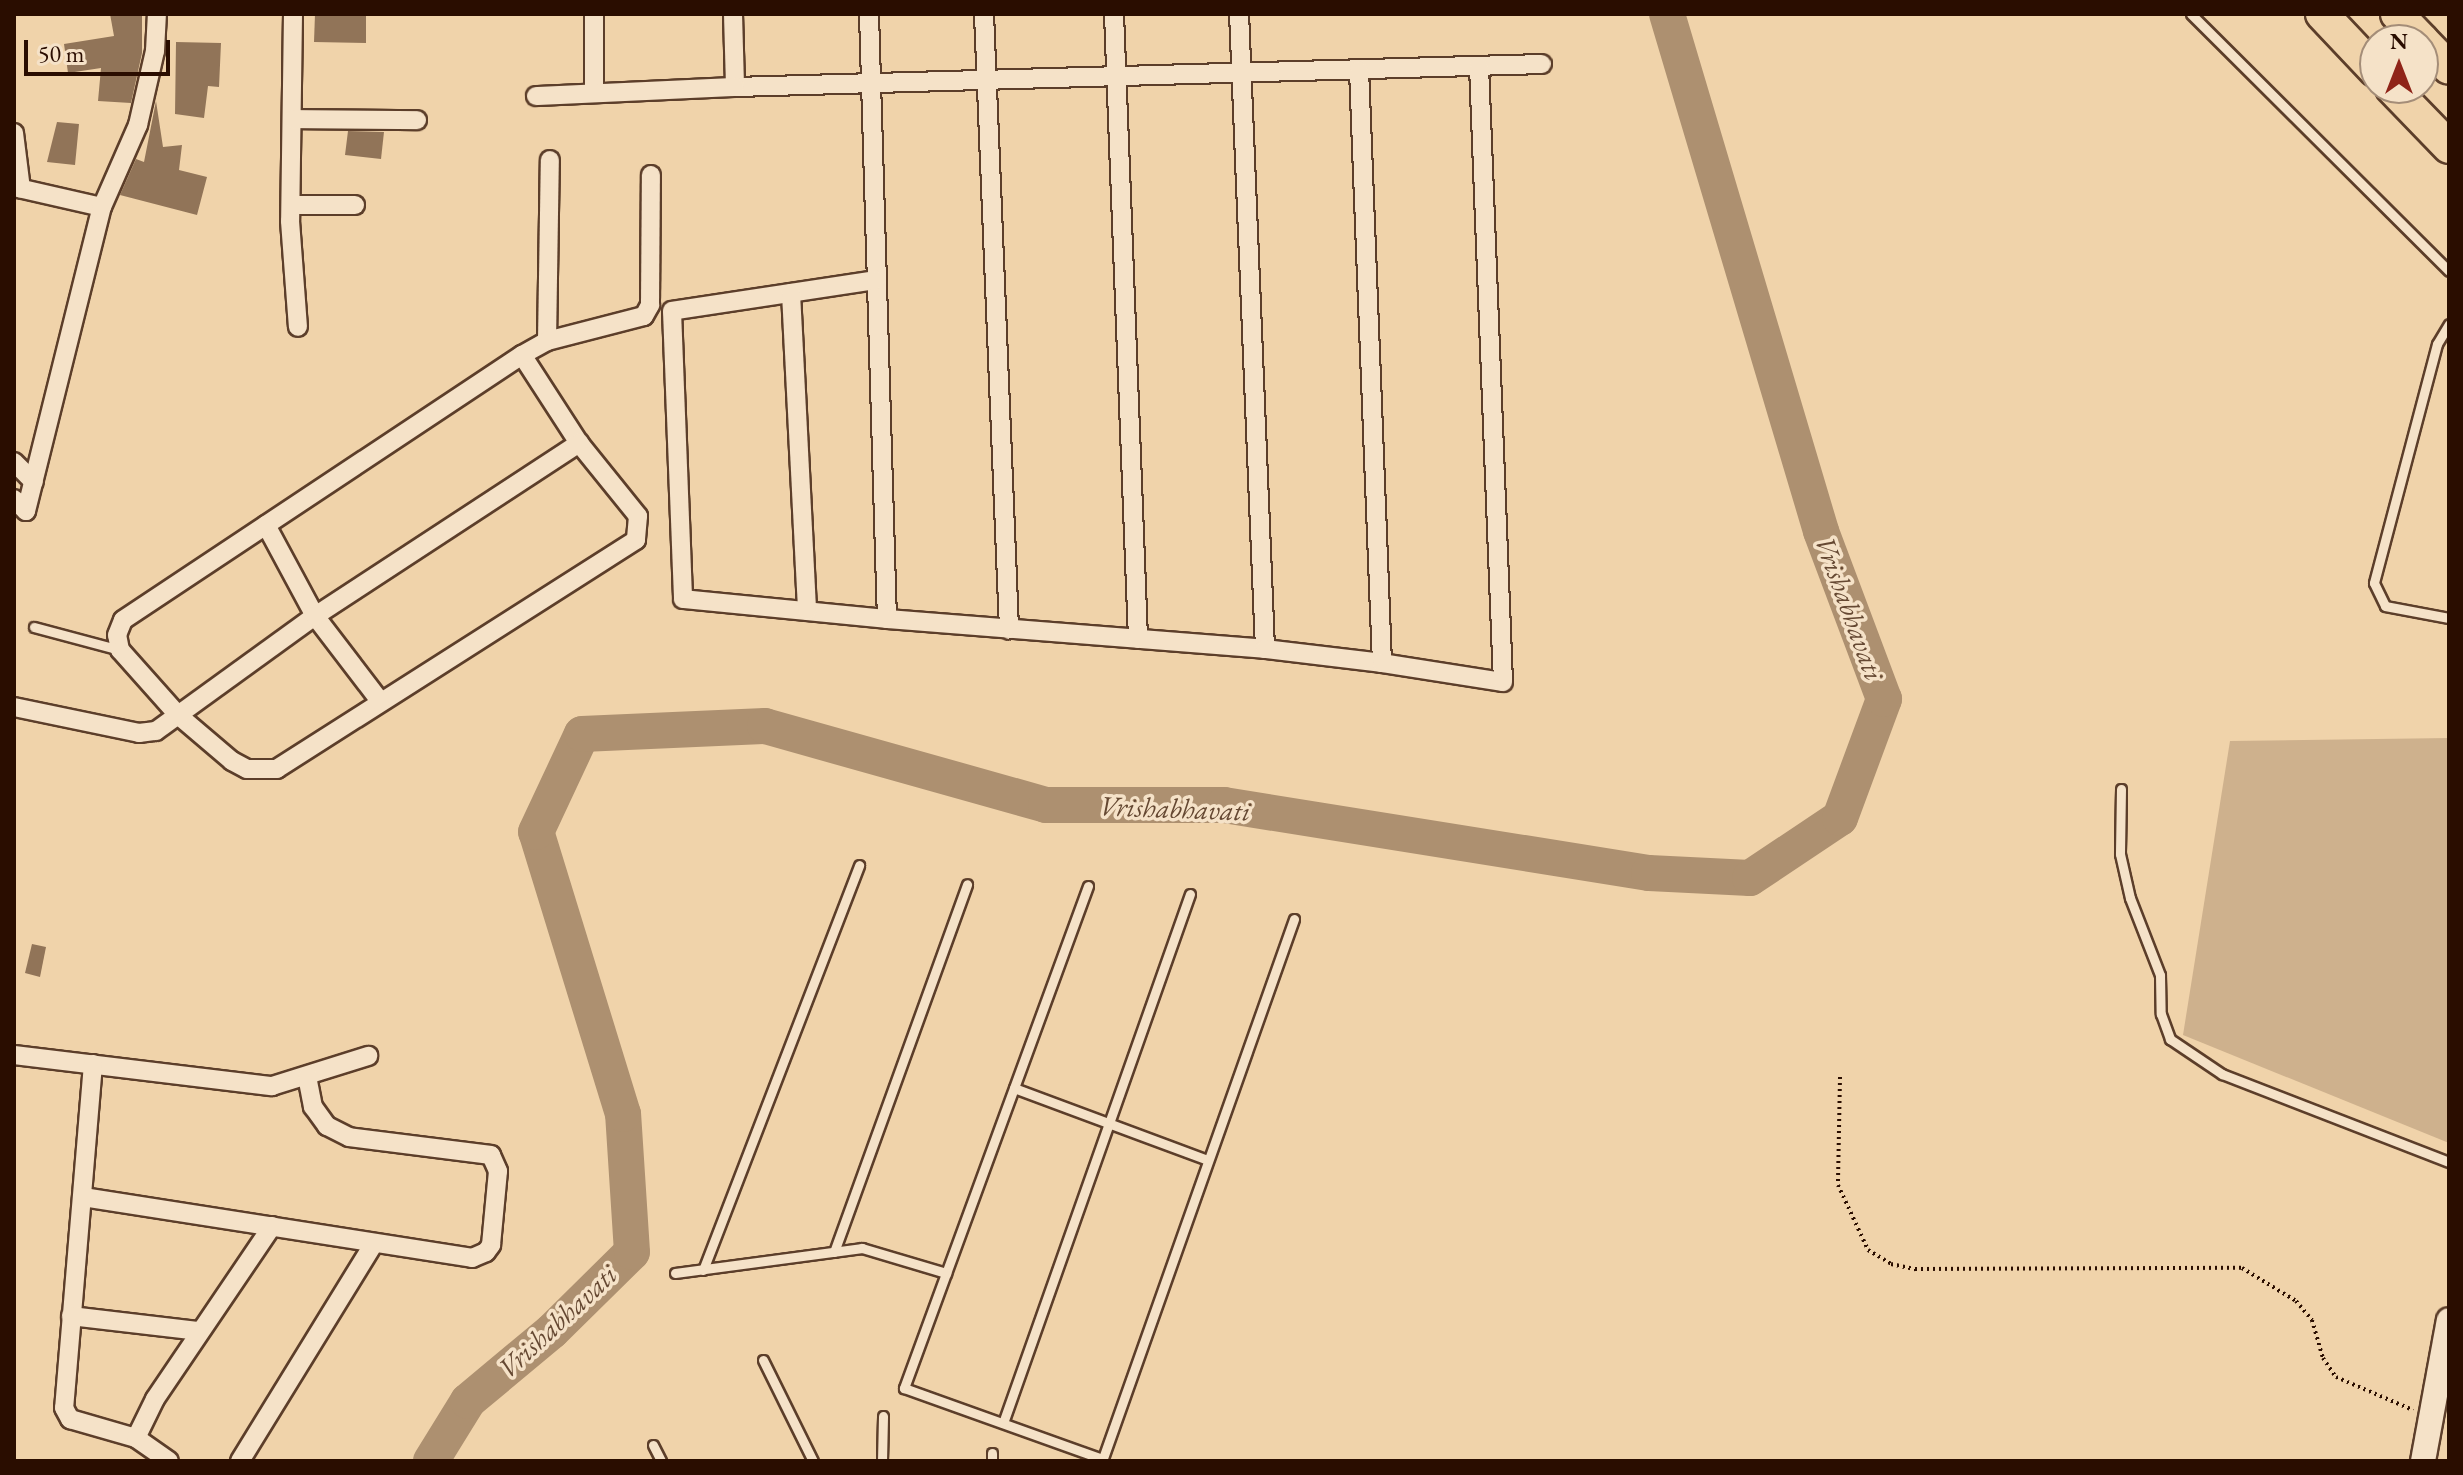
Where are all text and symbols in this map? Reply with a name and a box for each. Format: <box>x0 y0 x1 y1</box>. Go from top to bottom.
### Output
scale bar <box>28 24 174 74</box>
north arrow <box>2359 24 2439 104</box>
text: N <box>2390 27 2408 56</box>
text: 50 m <box>38 38 85 69</box>
water label: Vrishabhavati <box>1808 531 1892 685</box>
water label: Vrishabhavati <box>1099 789 1251 827</box>
water label: Vrishabhavati <box>490 1257 624 1385</box>

